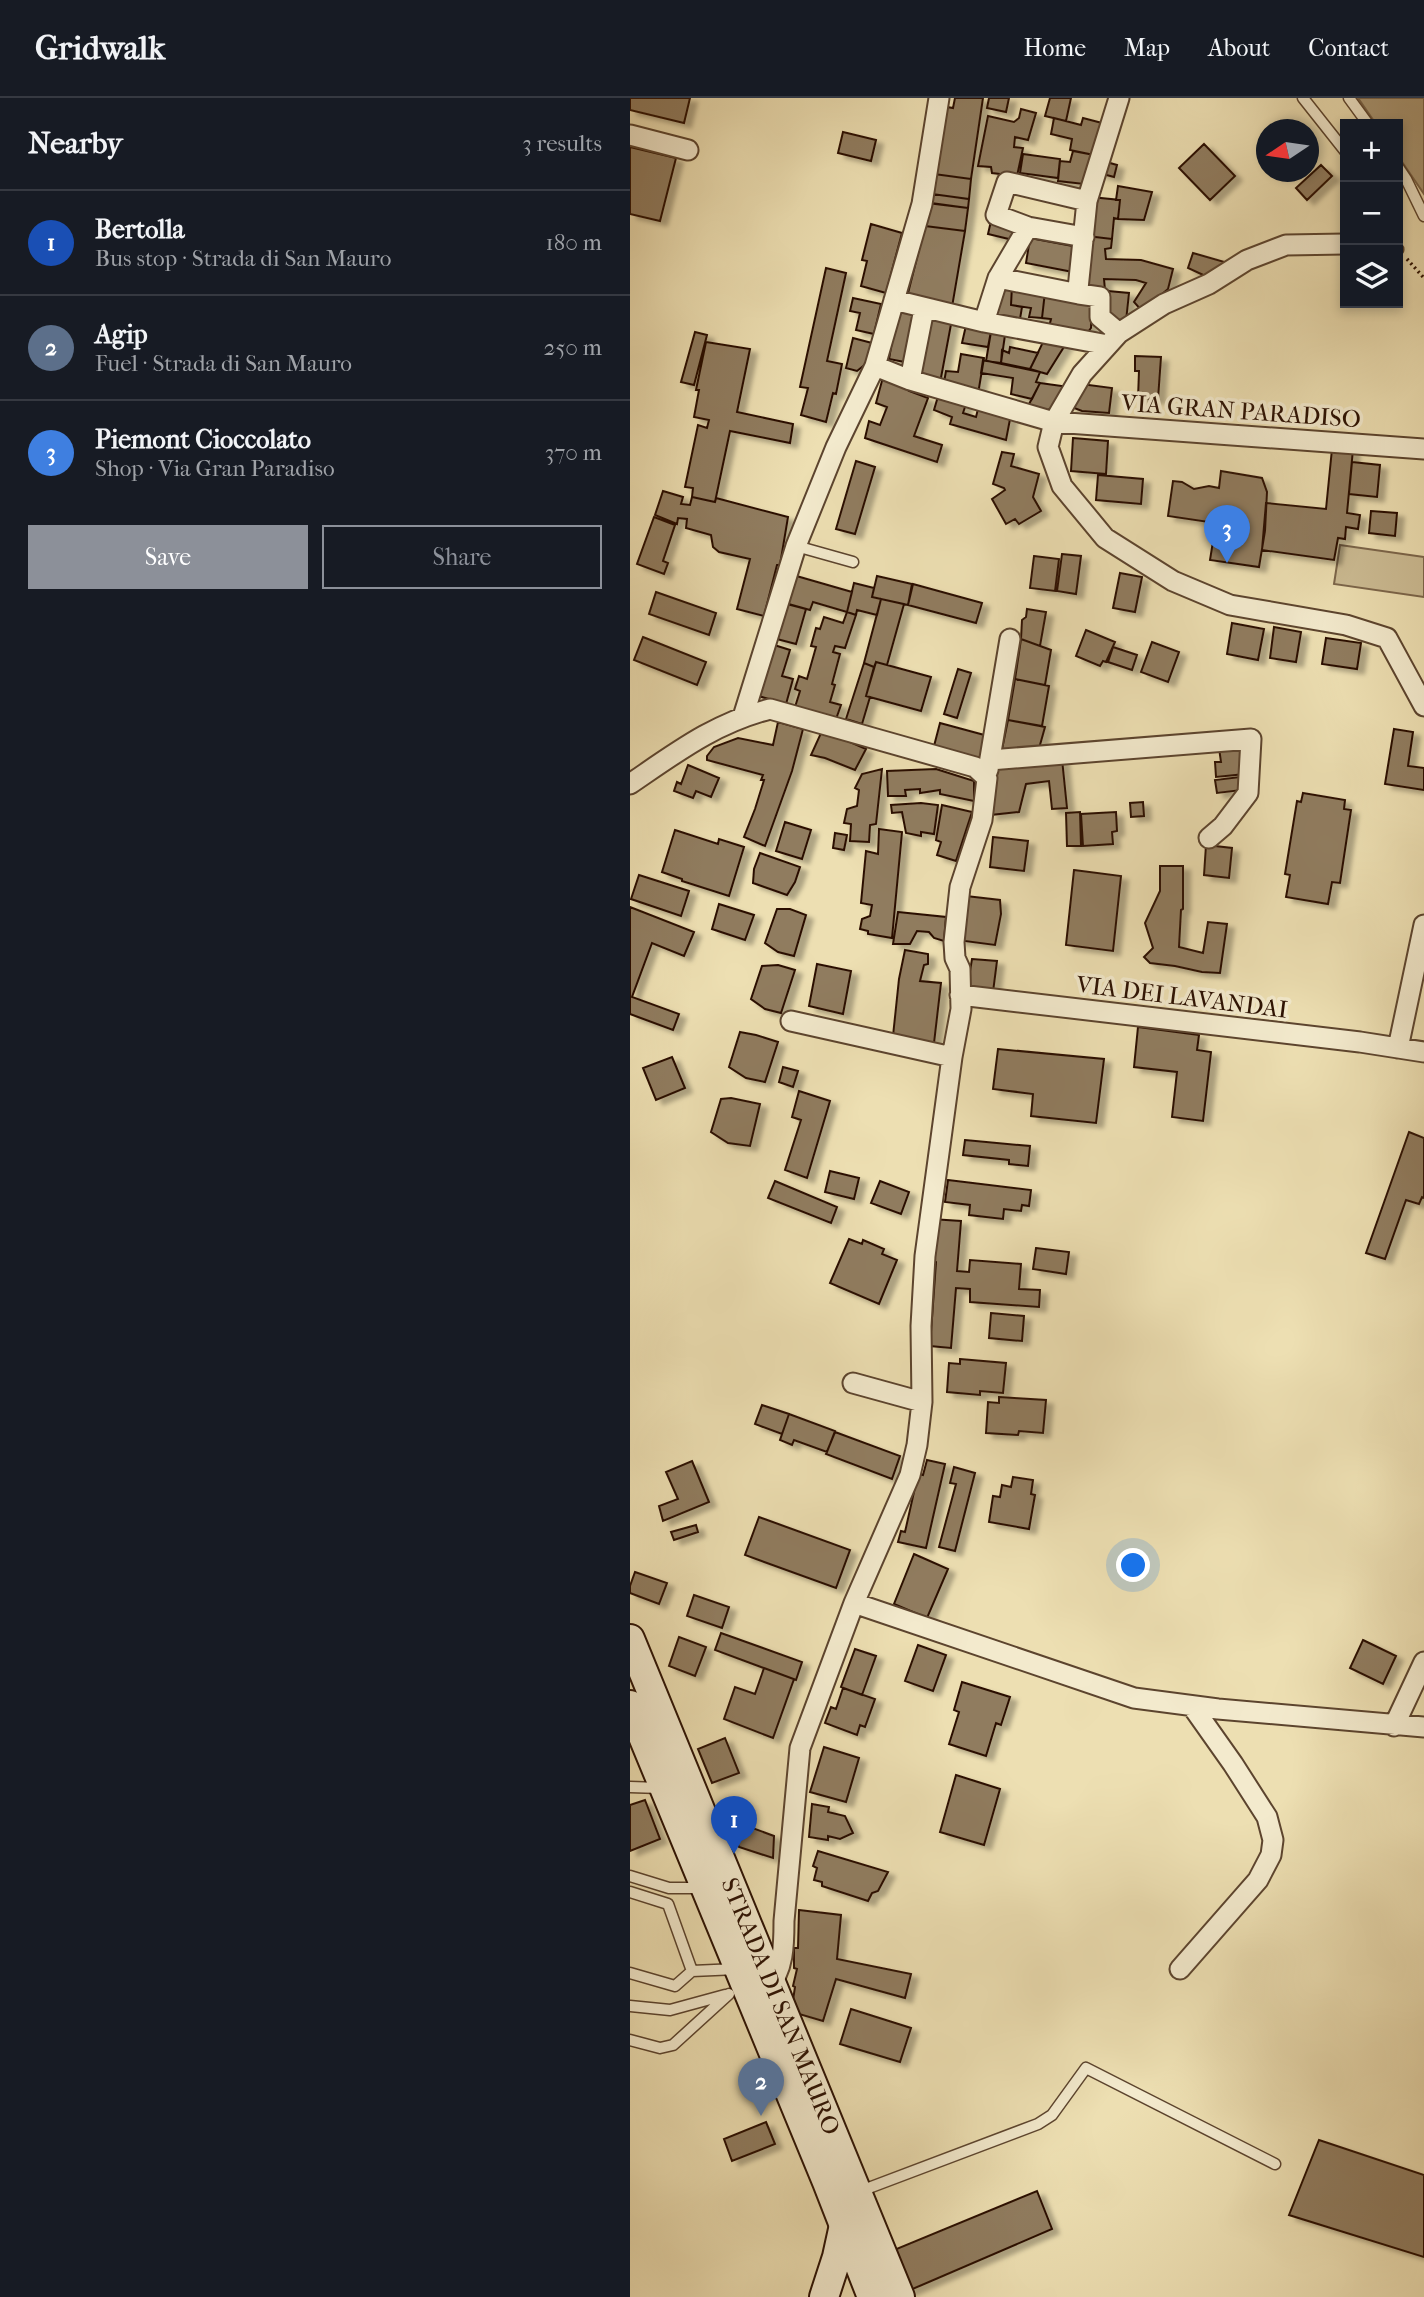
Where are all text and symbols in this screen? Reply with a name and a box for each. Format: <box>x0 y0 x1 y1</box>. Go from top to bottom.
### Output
text: Gridwalk <box>35 29 165 68</box>
text: Home <box>1024 34 1086 62</box>
text: Map <box>1124 34 1170 62</box>
text: About <box>1208 34 1270 62</box>
text: Contact <box>1308 34 1389 62</box>
north arrow <box>1256 119 1319 182</box>
map controls <box>1340 119 1403 308</box>
button: + <box>1340 119 1403 182</box>
text: Nearby <box>28 126 123 161</box>
text: 3 results <box>522 130 602 157</box>
button: − <box>1340 182 1403 245</box>
text: Bertolla <box>95 214 185 245</box>
text: 1 <box>47 229 55 256</box>
text: 180 m <box>545 229 602 256</box>
text: Bus stop · Strada di San Mauro <box>95 245 391 272</box>
button: layers <box>1340 245 1403 308</box>
text: Agip <box>95 319 148 350</box>
text: 2 <box>45 334 57 361</box>
text: 250 m <box>544 334 602 361</box>
text: Fuel · Strada di San Mauro <box>95 350 352 377</box>
street label: VIA GRAN PARADISO <box>1119 389 1362 433</box>
text: Piemont Cioccolato <box>95 424 311 455</box>
text: 3 <box>46 439 56 466</box>
text: 370 m <box>545 439 602 466</box>
text: Shop · Via Gran Paradiso <box>95 455 335 482</box>
pin: 3 <box>1204 505 1250 563</box>
button: Save <box>28 525 308 589</box>
button: Share <box>322 525 602 589</box>
street label: VIA DEI LAVANDAI <box>1074 970 1289 1024</box>
your location <box>1116 1548 1150 1582</box>
pin: 1 <box>711 1796 757 1854</box>
street label: STRADA DI SAN MAURO <box>716 1874 846 2139</box>
pin: 2 <box>738 2058 784 2116</box>

